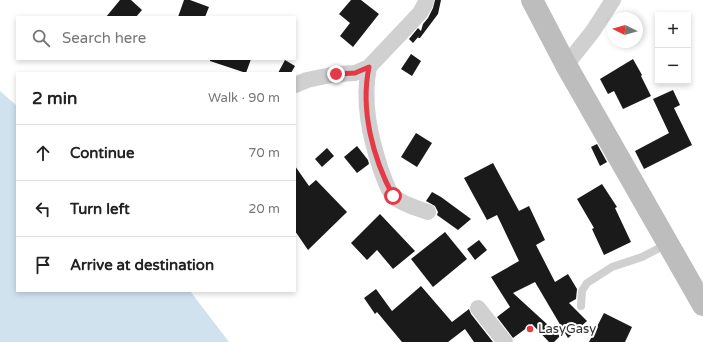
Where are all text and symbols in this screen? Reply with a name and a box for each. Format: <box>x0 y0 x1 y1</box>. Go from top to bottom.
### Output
north arrow <box>607 12 643 48</box>
map controls <box>655 12 691 84</box>
button: + <box>655 12 691 48</box>
search box <box>16 16 296 60</box>
icon: search <box>30 27 52 49</box>
text: Search here <box>62 29 146 47</box>
button: − <box>655 48 691 84</box>
route end <box>327 65 345 83</box>
text: 2 min <box>32 88 77 109</box>
text: Walk · 90 m <box>208 90 280 106</box>
icon: ahead <box>32 142 54 164</box>
text: Continue <box>70 144 134 162</box>
text: 70 m <box>248 145 280 161</box>
route start <box>384 187 402 205</box>
icon: left <box>32 198 54 220</box>
text: Turn left <box>70 200 130 218</box>
text: 20 m <box>248 201 280 217</box>
icon: arrive <box>32 254 54 276</box>
text: Arrive at destination <box>70 256 214 274</box>
place label: LasyGasy <box>538 321 596 337</box>
marker: LasyGasy <box>525 324 535 334</box>

